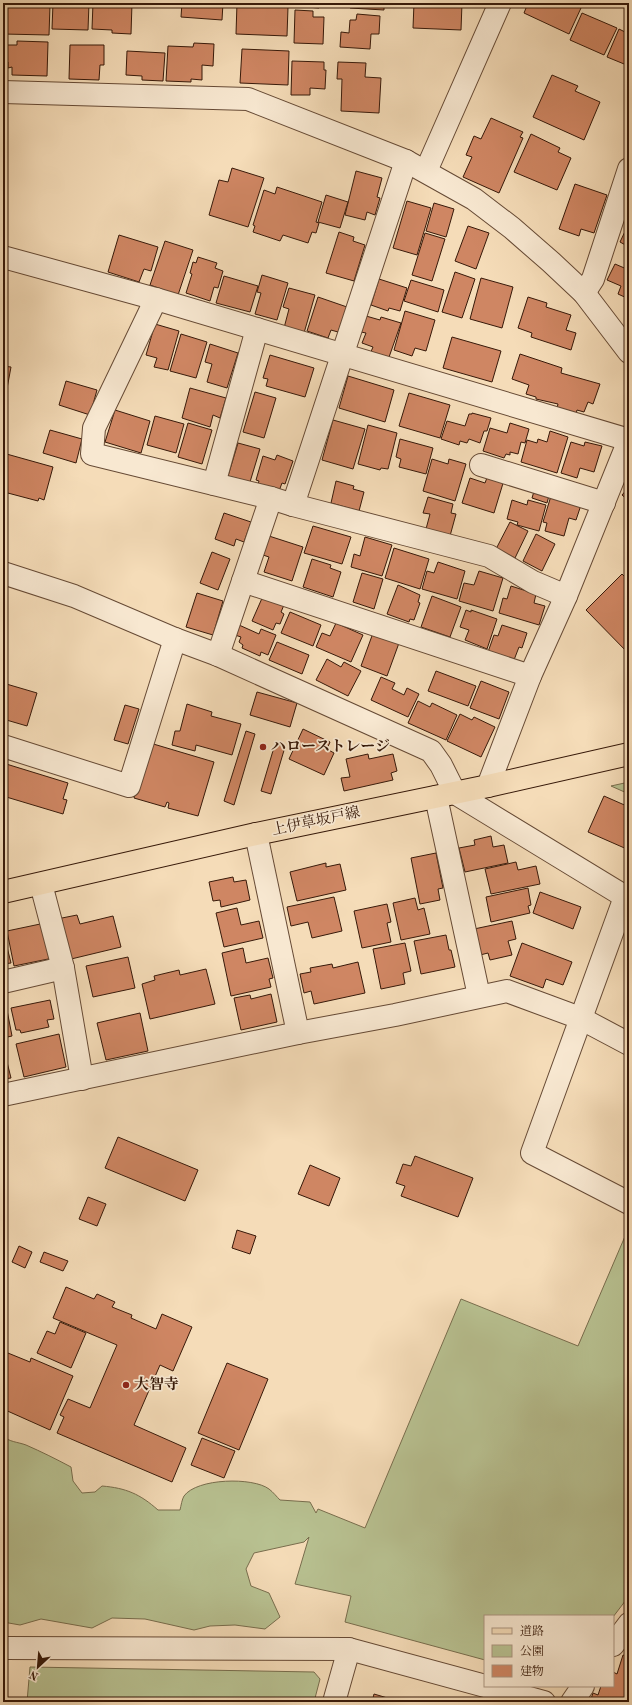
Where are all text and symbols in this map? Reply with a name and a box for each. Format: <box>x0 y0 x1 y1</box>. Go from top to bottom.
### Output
place label: ハローストレージ <box>271 738 390 755</box>
marker: ハローストレージ <box>258 742 268 752</box>
street label: 上伊草坂戸線 <box>270 803 362 839</box>
place label: 大智寺 <box>134 1376 179 1393</box>
marker: 大智寺 <box>121 1380 131 1390</box>
legend <box>484 1615 614 1687</box>
text: 道路 <box>520 1624 544 1638</box>
text: 公園 <box>520 1645 544 1658</box>
north arrow <box>18 1647 58 1687</box>
text: 建物 <box>520 1664 544 1678</box>
text: N <box>28 1668 40 1681</box>

